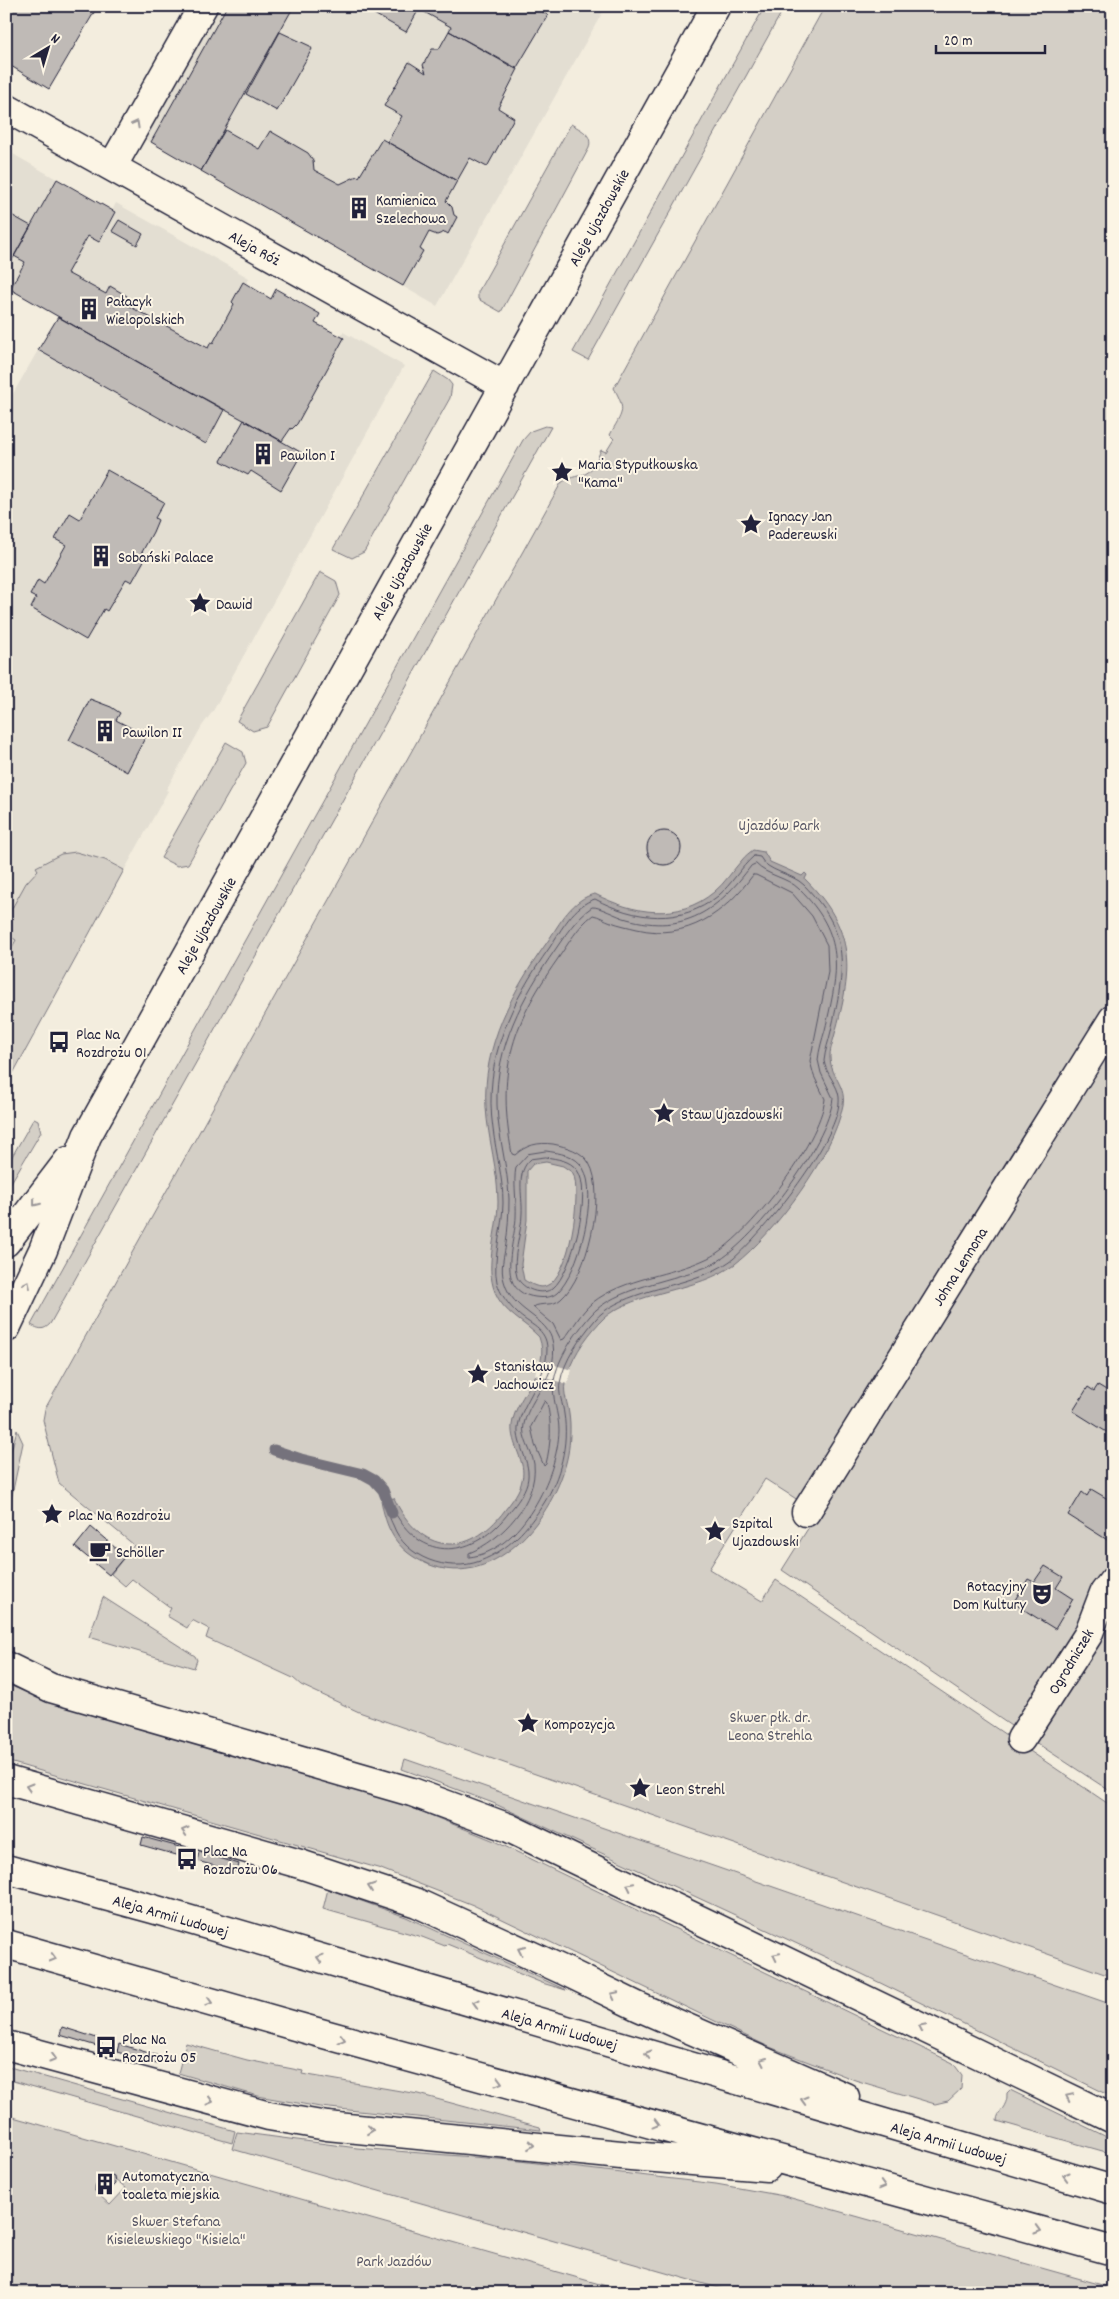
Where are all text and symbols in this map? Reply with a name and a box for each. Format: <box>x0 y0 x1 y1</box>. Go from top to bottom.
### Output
north arrow <box>22 22 72 72</box>
scale bar <box>936 22 1045 54</box>
text: N <box>46 29 64 49</box>
text: 20 m <box>944 31 972 53</box>
one-way arrow <box>130 121 140 130</box>
street label: Aleje Ujazdowskie <box>564 165 636 271</box>
place label: Kamienica Szelechowa <box>376 190 446 231</box>
building icon: Kamienica Szelechowa <box>346 195 372 221</box>
street label: Aleja Róż <box>224 226 284 273</box>
place label: Pałacyk Wielopolskich <box>106 291 184 332</box>
building icon: Pałacyk Wielopolskich <box>76 296 102 322</box>
building icon: Pawilon I <box>250 441 276 467</box>
place label: Pawilon I <box>280 445 335 468</box>
place label: Maria Stypułkowska "Kama" <box>578 454 698 495</box>
place icon: Maria Stypułkowska "Kama" <box>549 459 575 485</box>
place label: Ignacy Jan Paderewski <box>768 506 837 547</box>
place icon: Ignacy Jan Paderewski <box>738 511 764 537</box>
street label: Aleje Ujazdowskie <box>367 519 439 625</box>
building icon: Sobański Palace <box>88 543 114 569</box>
place label: Sobański Palace <box>118 547 213 570</box>
place icon: Dawid <box>187 590 213 616</box>
place label: Dawid <box>216 594 253 617</box>
building icon: Pawilon II <box>92 718 118 744</box>
place label: Pawilon II <box>122 722 182 745</box>
park label: Ujazdów Park <box>738 815 820 838</box>
street label: Aleje Ujazdowskie <box>171 873 243 979</box>
place label: Plac Na Rozdrożu 01 <box>76 1024 146 1065</box>
bus stop icon: Plac Na Rozdrożu 01 <box>46 1029 72 1055</box>
place icon: Staw Ujazdowski <box>651 1100 677 1126</box>
place label: Staw Ujazdowski <box>681 1104 782 1127</box>
one-way arrow <box>34 1197 42 1206</box>
street label: Johna Lennona <box>928 1223 995 1311</box>
one-way arrow <box>21 1280 31 1289</box>
place label: Stanisław Jachowicz <box>494 1356 554 1397</box>
place icon: Stanisław Jachowicz <box>465 1361 491 1387</box>
place icon: Plac Na Rozdrożu <box>39 1501 65 1527</box>
place label: Plac Na Rozdrożu <box>68 1505 170 1528</box>
place label: Szpital Ujazdowski <box>732 1513 799 1554</box>
place icon: Szpital Ujazdowski <box>702 1518 728 1544</box>
cafe icon: Schöller <box>87 1538 113 1564</box>
place label: Schöller <box>116 1542 165 1565</box>
place label: Rotacyjny Dom Kultury <box>953 1576 1027 1617</box>
theatre icon: Rotacyjny Dom Kultury <box>1029 1581 1055 1607</box>
street label: Ogrodniczek <box>1043 1625 1101 1700</box>
park label: Skwer płk. dr. Leona Strehla <box>728 1707 812 1748</box>
place icon: Kompozycja <box>515 1710 541 1736</box>
place label: Kompozycja <box>544 1714 615 1737</box>
place icon: Leon Strehl <box>627 1775 653 1801</box>
place label: Leon Strehl <box>656 1779 725 1802</box>
one-way arrow <box>24 1782 33 1793</box>
one-way arrow <box>182 1827 190 1837</box>
place label: Plac Na Rozdrożu 06 <box>203 1841 278 1882</box>
bus stop icon: Plac Na Rozdrożu 06 <box>174 1846 200 1872</box>
one-way arrow <box>626 1881 635 1892</box>
one-way arrow <box>368 1883 376 1893</box>
street label: Aleja Armii Ludowej <box>110 1890 231 1945</box>
one-way arrow <box>517 1946 526 1956</box>
one-way arrow <box>48 1952 57 1962</box>
one-way arrow <box>772 1952 781 1962</box>
one-way arrow <box>316 1953 324 1963</box>
one-way arrow <box>610 1991 619 2001</box>
one-way arrow <box>205 1996 214 2007</box>
one-way arrow <box>472 1999 480 2009</box>
street label: Aleja Armii Ludowej <box>499 2003 620 2058</box>
one-way arrow <box>919 2023 928 2033</box>
place label: Plac Na Rozdrożu 05 <box>122 2029 196 2070</box>
one-way arrow <box>338 2033 347 2044</box>
bus stop icon: Plac Na Rozdrożu 05 <box>93 2034 119 2060</box>
one-way arrow <box>645 2050 653 2060</box>
one-way arrow <box>49 2053 57 2063</box>
one-way arrow <box>759 2056 768 2067</box>
one-way arrow <box>495 2076 503 2086</box>
one-way arrow <box>1065 2093 1074 2104</box>
one-way arrow <box>206 2095 214 2106</box>
one-way arrow <box>801 2095 809 2105</box>
street label: Aleja Armii Ludowej <box>888 2117 1009 2172</box>
one-way arrow <box>651 2119 660 2129</box>
one-way arrow <box>366 2124 374 2135</box>
one-way arrow <box>528 2139 536 2150</box>
place label: Automatyczna toaleta miejskia <box>122 2166 220 2207</box>
building icon: Automatyczna toaleta miejskia <box>92 2171 118 2197</box>
one-way arrow <box>1062 2172 1071 2182</box>
one-way arrow <box>877 2181 886 2191</box>
park label: Skwer Stefana Kisielewskiego "Kisiela" <box>107 2211 245 2252</box>
one-way arrow <box>1034 2225 1042 2235</box>
park label: Park Jazdów <box>356 2251 432 2274</box>

